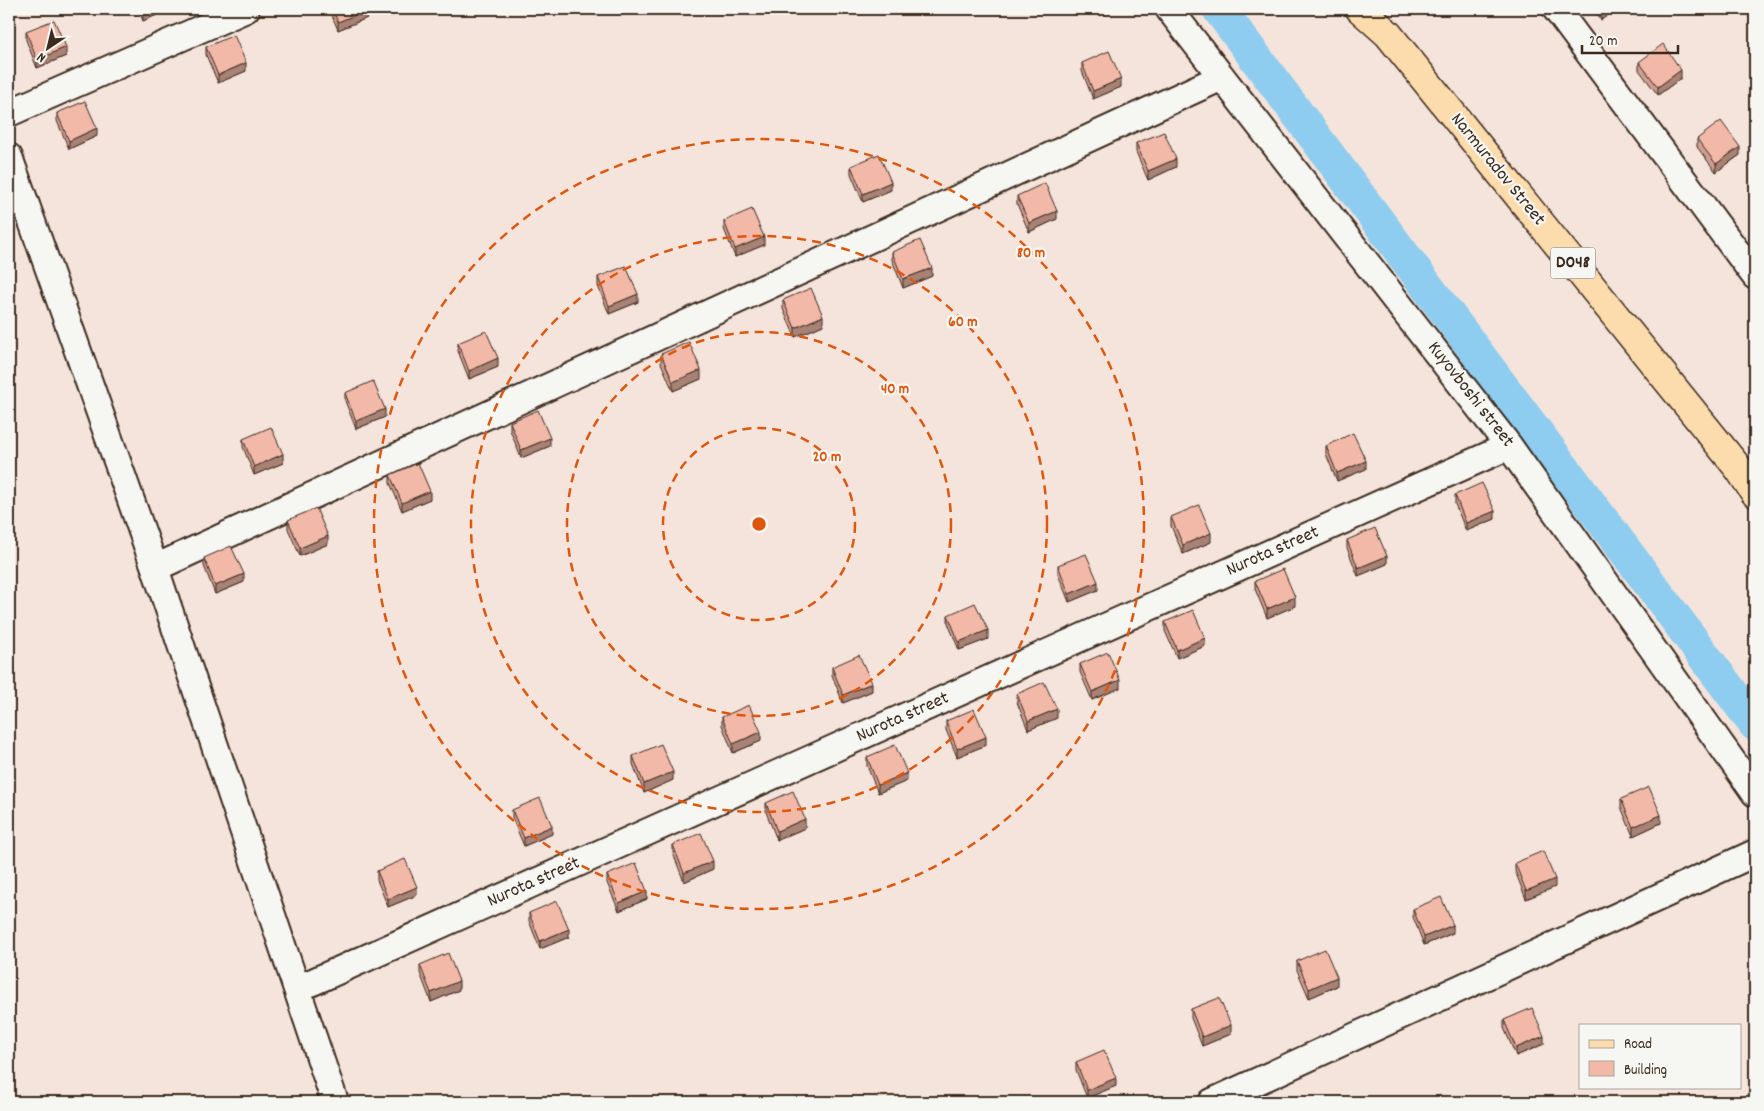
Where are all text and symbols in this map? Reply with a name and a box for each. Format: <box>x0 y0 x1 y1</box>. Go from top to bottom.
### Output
north arrow <box>22 22 72 72</box>
scale bar <box>1582 22 1678 54</box>
text: 20 m <box>1589 31 1617 53</box>
text: N <box>33 47 50 67</box>
street label: Narmuradov Street <box>1443 108 1551 232</box>
text: 80 m <box>1017 243 1045 265</box>
road number: D048 <box>1550 248 1596 278</box>
text: 60 m <box>948 312 978 334</box>
street label: Kuyovboshi street <box>1420 336 1520 454</box>
text: 40 m <box>881 379 909 401</box>
text: 20 m <box>813 447 841 469</box>
centre of rings <box>750 515 768 533</box>
street label: Nurota street <box>1222 520 1324 584</box>
street label: Nurota street <box>852 686 954 750</box>
street label: Nurota street <box>483 851 585 915</box>
legend <box>1579 1024 1742 1088</box>
text: Road <box>1624 1034 1652 1056</box>
text: Building <box>1624 1060 1667 1082</box>

